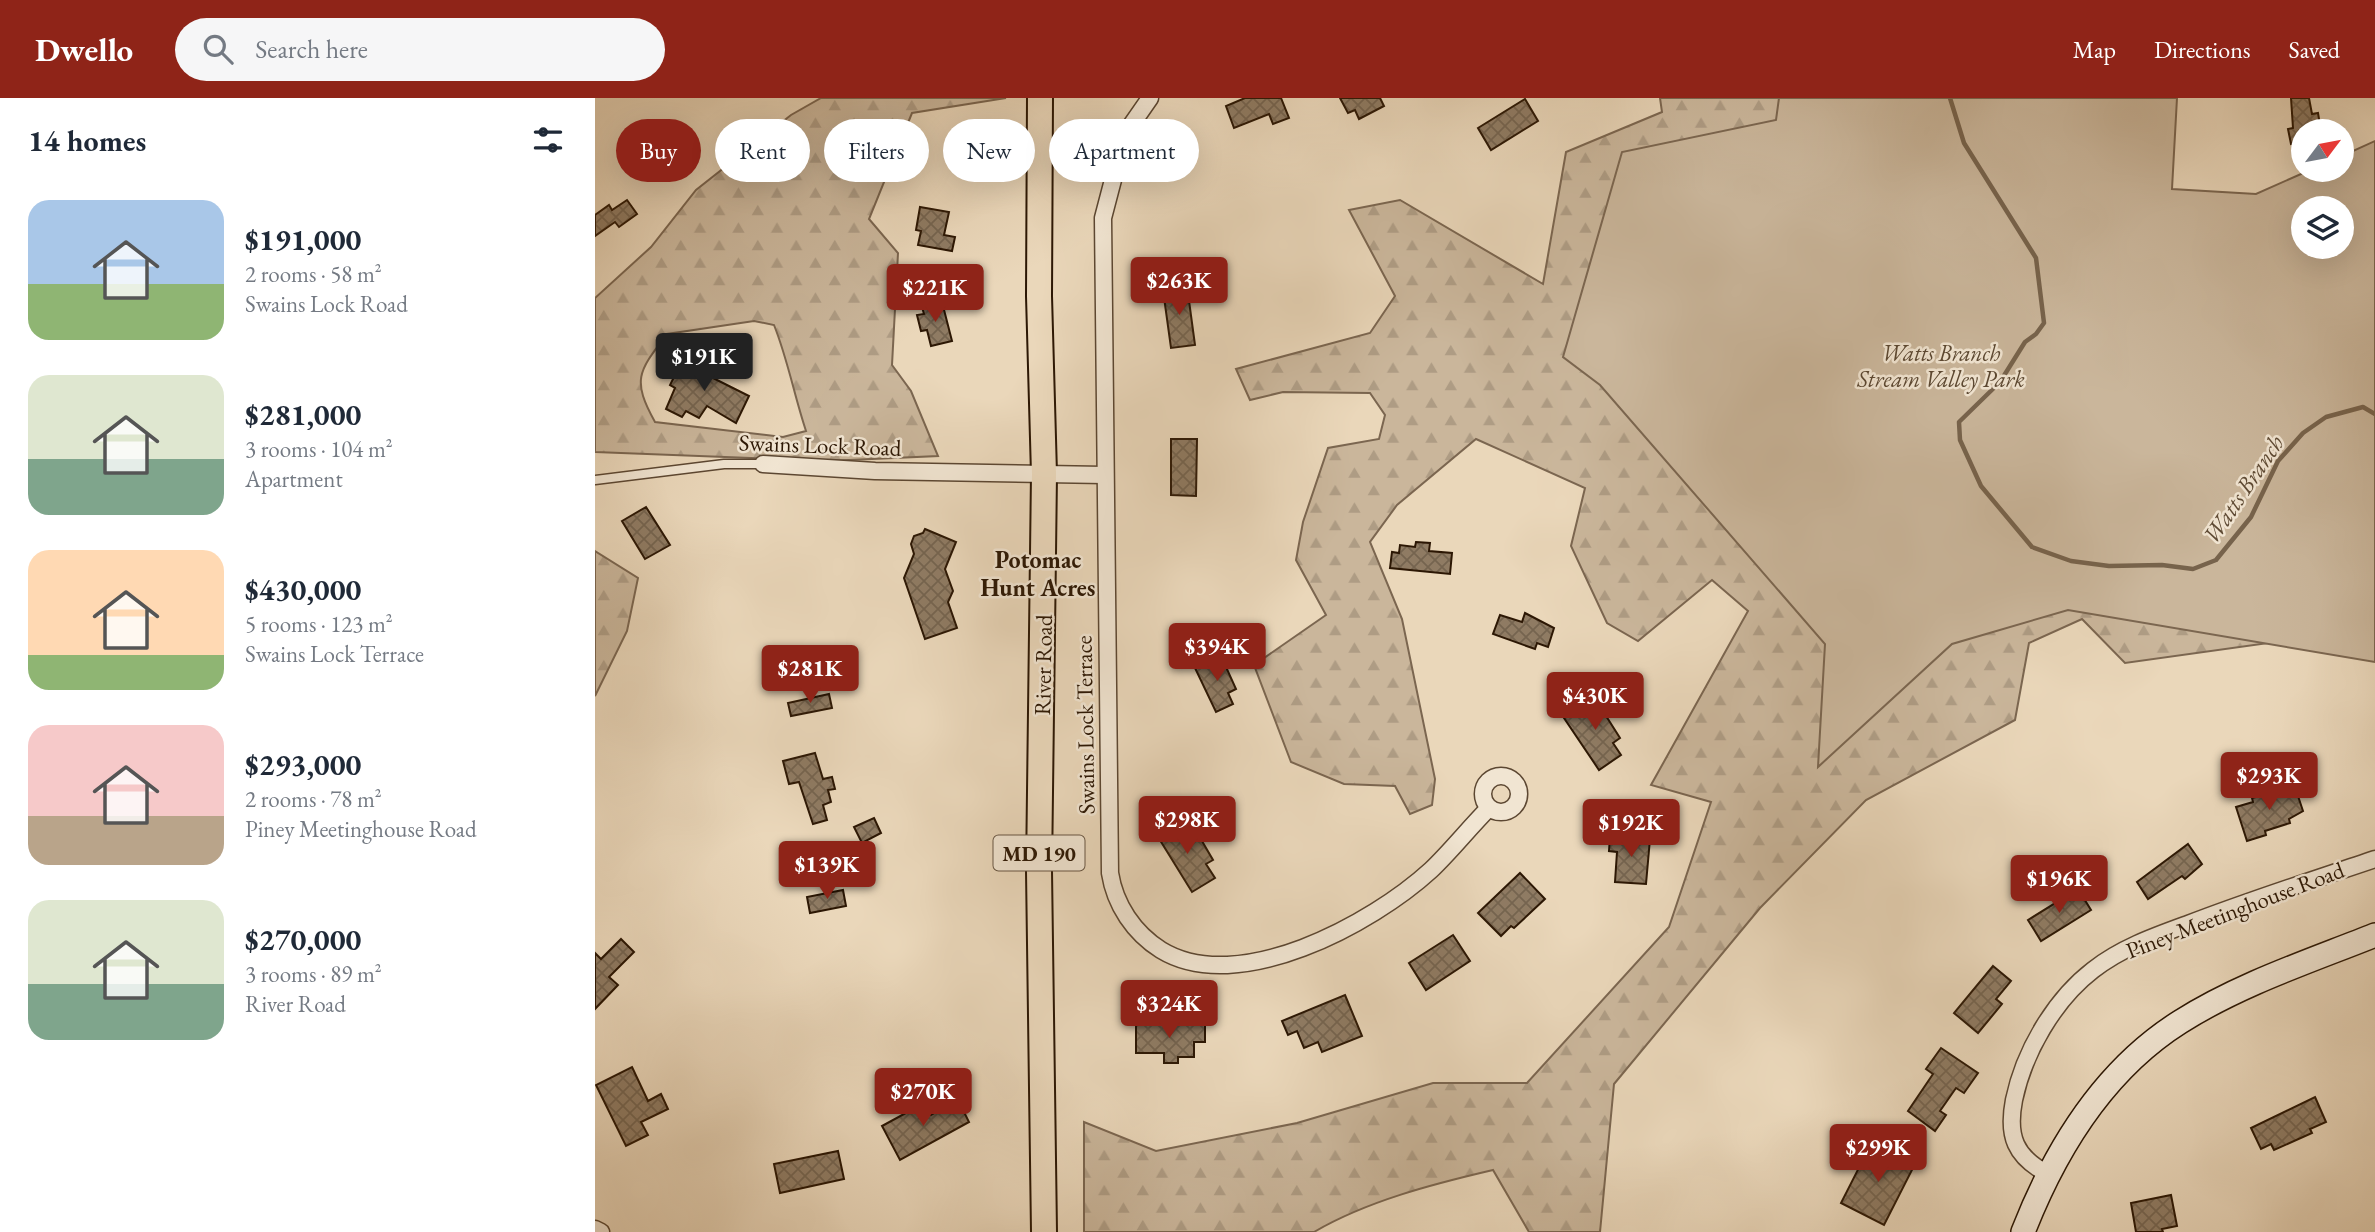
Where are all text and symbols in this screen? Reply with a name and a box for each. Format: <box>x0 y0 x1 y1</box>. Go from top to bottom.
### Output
search box <box>175 18 665 81</box>
text: Dwello <box>35 28 133 71</box>
icon: search <box>199 30 237 68</box>
text: Search here <box>255 32 368 66</box>
text: Map <box>2073 34 2116 65</box>
text: Directions <box>2154 34 2251 65</box>
text: Saved <box>2289 34 2340 65</box>
chip: Buy <box>616 119 701 182</box>
chip: Rent <box>715 119 810 182</box>
chip: Filters <box>824 119 929 182</box>
chip: New <box>943 119 1035 182</box>
chip: Apartment <box>1049 119 1199 182</box>
north arrow <box>2291 119 2354 182</box>
map controls <box>2291 119 2354 259</box>
text: 14 homes <box>28 121 146 160</box>
icon: filters <box>529 121 567 159</box>
button: layers <box>2291 196 2354 259</box>
text: $191,000 <box>245 220 361 259</box>
icon: home <box>84 228 168 312</box>
pin: $263K <box>1130 258 1228 317</box>
text: 2 rooms · 58 m² <box>245 259 382 289</box>
pin: $221K <box>886 264 984 324</box>
text: $263K <box>1147 265 1211 295</box>
text: $221K <box>903 272 967 302</box>
text: Swains Lock Road <box>245 289 408 319</box>
pin: $191K <box>655 334 753 393</box>
park label: Watts Branch Stream Valley Park <box>1856 338 2025 394</box>
text: $191K <box>672 341 736 371</box>
text: $281,000 <box>245 395 361 434</box>
icon: home <box>84 403 168 487</box>
street label: Swains Lock Road <box>738 427 902 463</box>
water label: Watts Branch <box>2195 429 2291 549</box>
text: 3 rooms · 104 m² <box>245 434 393 464</box>
text: Apartment <box>245 464 343 494</box>
district label: Potomac Hunt Acres <box>981 544 1095 603</box>
text: $430,000 <box>245 570 361 609</box>
icon: home <box>84 578 168 662</box>
text: 5 rooms · 123 m² <box>245 609 393 639</box>
street label: River Road <box>1027 614 1059 716</box>
pin: $394K <box>1168 624 1266 683</box>
text: $394K <box>1185 631 1249 661</box>
street label: Swains Lock Terrace <box>1068 635 1102 815</box>
text: Swains Lock Terrace <box>245 639 424 669</box>
pin: $281K <box>761 646 859 705</box>
text: $281K <box>778 653 842 683</box>
pin: $430K <box>1546 672 1644 732</box>
text: $430K <box>1563 680 1627 710</box>
text: $293,000 <box>245 745 361 784</box>
pin: $293K <box>2220 752 2318 812</box>
icon: home <box>84 753 168 837</box>
text: $293K <box>2237 760 2301 790</box>
text: 2 rooms · 78 m² <box>245 784 382 814</box>
pin: $298K <box>1138 796 1236 856</box>
pin: $192K <box>1582 800 1680 859</box>
text: $298K <box>1155 804 1219 834</box>
text: $192K <box>1599 807 1663 837</box>
text: Piney Meetinghouse Road <box>245 814 477 844</box>
road number: MD 190 <box>993 836 1085 870</box>
pin: $139K <box>778 842 876 901</box>
text: $139K <box>795 849 859 879</box>
street label: Piney Meetinghouse Road <box>2122 854 2349 966</box>
pin: $196K <box>2010 856 2108 915</box>
text: $196K <box>2027 863 2091 893</box>
text: $270,000 <box>245 920 361 959</box>
icon: home <box>84 928 168 1012</box>
text: 3 rooms · 89 m² <box>245 959 382 989</box>
pin: $324K <box>1120 981 1218 1040</box>
text: $324K <box>1137 988 1201 1018</box>
text: River Road <box>245 989 346 1019</box>
pin: $270K <box>874 1068 972 1128</box>
text: $270K <box>891 1076 955 1106</box>
pin: $299K <box>1829 1124 1927 1184</box>
text: $299K <box>1846 1132 1910 1162</box>

